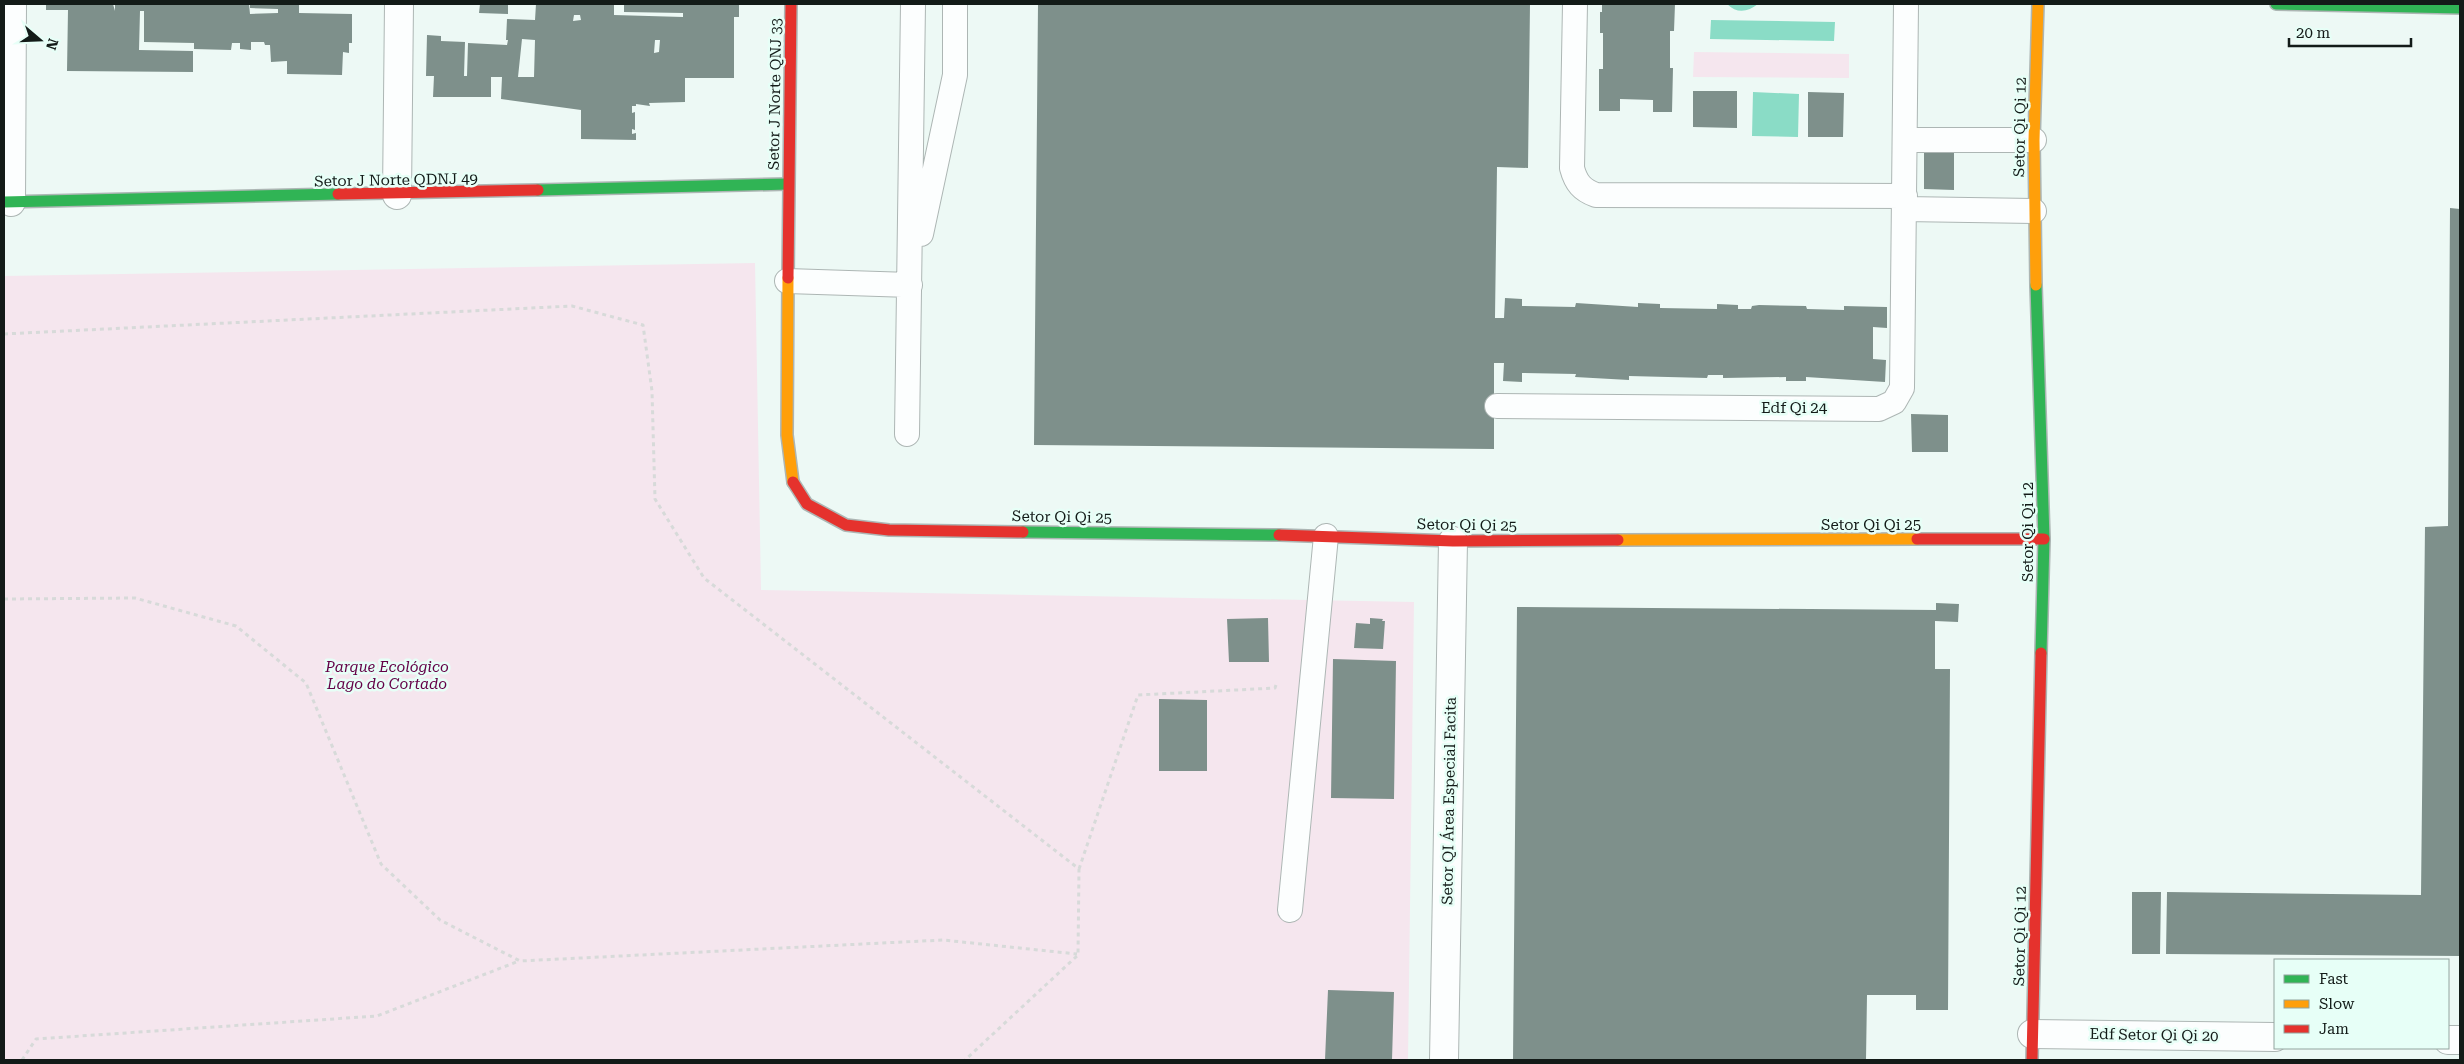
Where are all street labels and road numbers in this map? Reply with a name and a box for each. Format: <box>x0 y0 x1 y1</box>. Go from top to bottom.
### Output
street label: Setor J Norte QNJ 33 <box>765 18 785 170</box>
street label: Setor Qi Qi 12 <box>2010 77 2030 177</box>
street label: Setor J Norte QDNJ 49 <box>314 170 478 190</box>
street label: Edf Qi 24 <box>1761 399 1828 417</box>
street label: Setor Qi Qi 12 <box>2019 482 2037 582</box>
street label: Setor Qi Qi 25 <box>1012 507 1112 527</box>
street label: Setor Qi Qi 25 <box>1417 515 1517 535</box>
street label: Setor Qi Qi 25 <box>1821 516 1921 534</box>
street label: Setor QI Área Especial Facita <box>1438 697 1460 905</box>
street label: Setor Qi Qi 12 <box>2010 886 2030 986</box>
street label: Edf Setor Qi Qi 20 <box>2089 1025 2219 1045</box>

